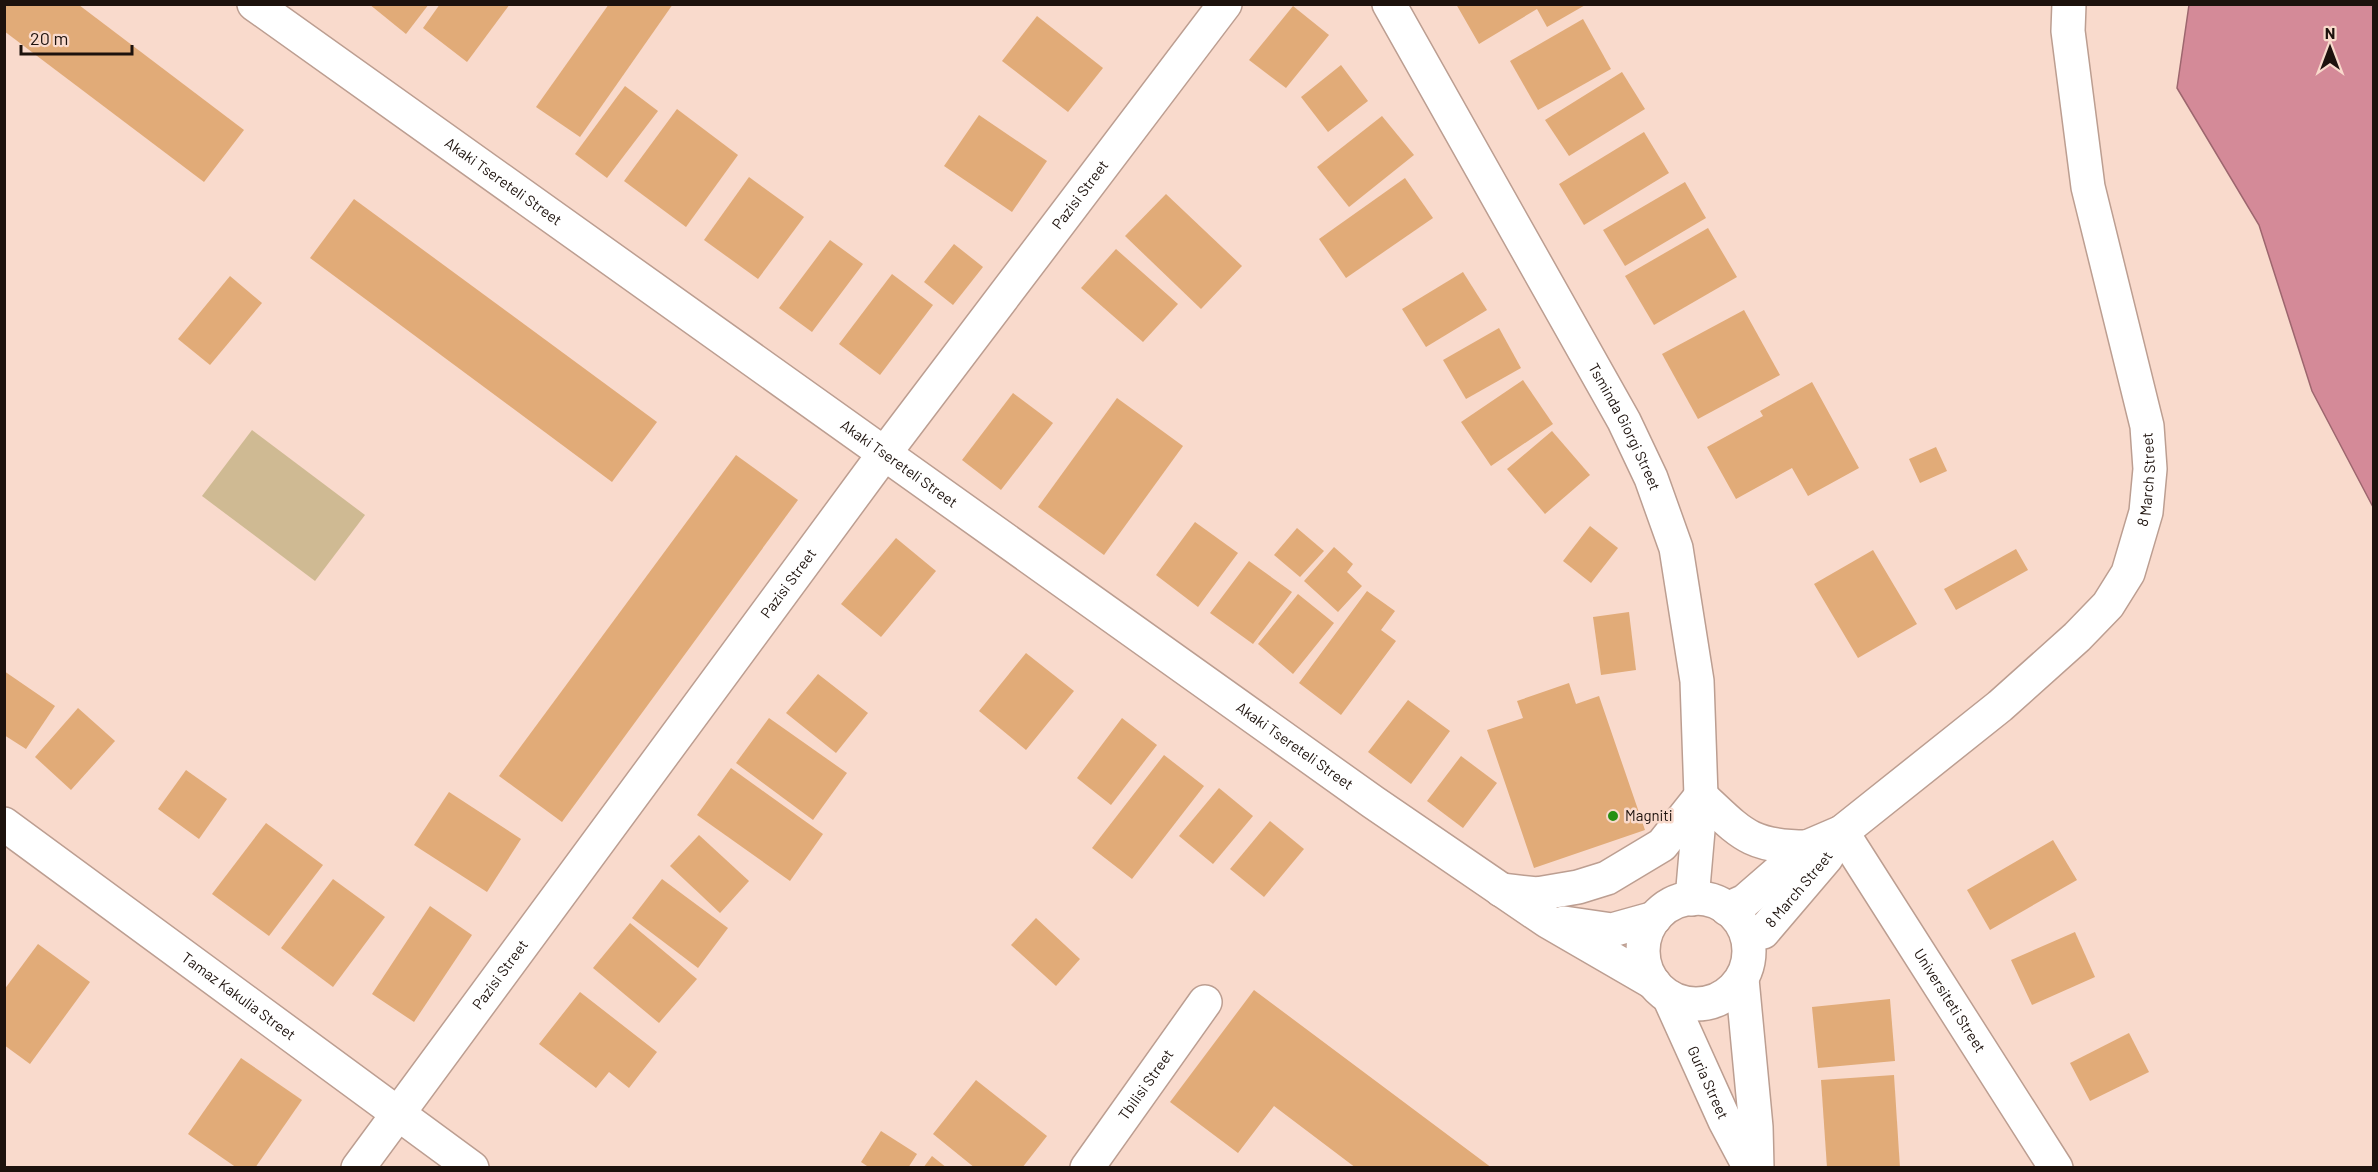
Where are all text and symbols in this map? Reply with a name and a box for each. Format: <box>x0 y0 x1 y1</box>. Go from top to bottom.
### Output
scale bar <box>21 18 132 56</box>
north arrow <box>2300 18 2360 78</box>
text: N <box>2325 23 2335 42</box>
text: 20 m <box>30 27 68 49</box>
street label: Akaki Tsereteli Street <box>442 133 566 229</box>
street label: Pazisi Street <box>1048 156 1112 232</box>
street label: Tsminda Giorgi Street <box>1585 360 1665 492</box>
street label: Akaki Tsereteli Street <box>837 415 961 511</box>
street label: 8 March Street <box>2132 432 2158 528</box>
street label: Pazisi Street <box>756 545 819 621</box>
street label: Akaki Tsereteli Street <box>1233 697 1357 793</box>
place label: Magniti <box>1625 806 1673 824</box>
marker: Magniti <box>1606 809 1620 823</box>
street label: 8 March Street <box>1761 848 1836 931</box>
street label: Pazisi Street <box>468 936 531 1013</box>
street label: Universiteti Street <box>1911 945 1990 1055</box>
street label: Tamaz Kakulia Street <box>178 948 300 1043</box>
street label: Guria Street <box>1684 1043 1733 1122</box>
street label: Tbilisi Street <box>1114 1045 1177 1123</box>

